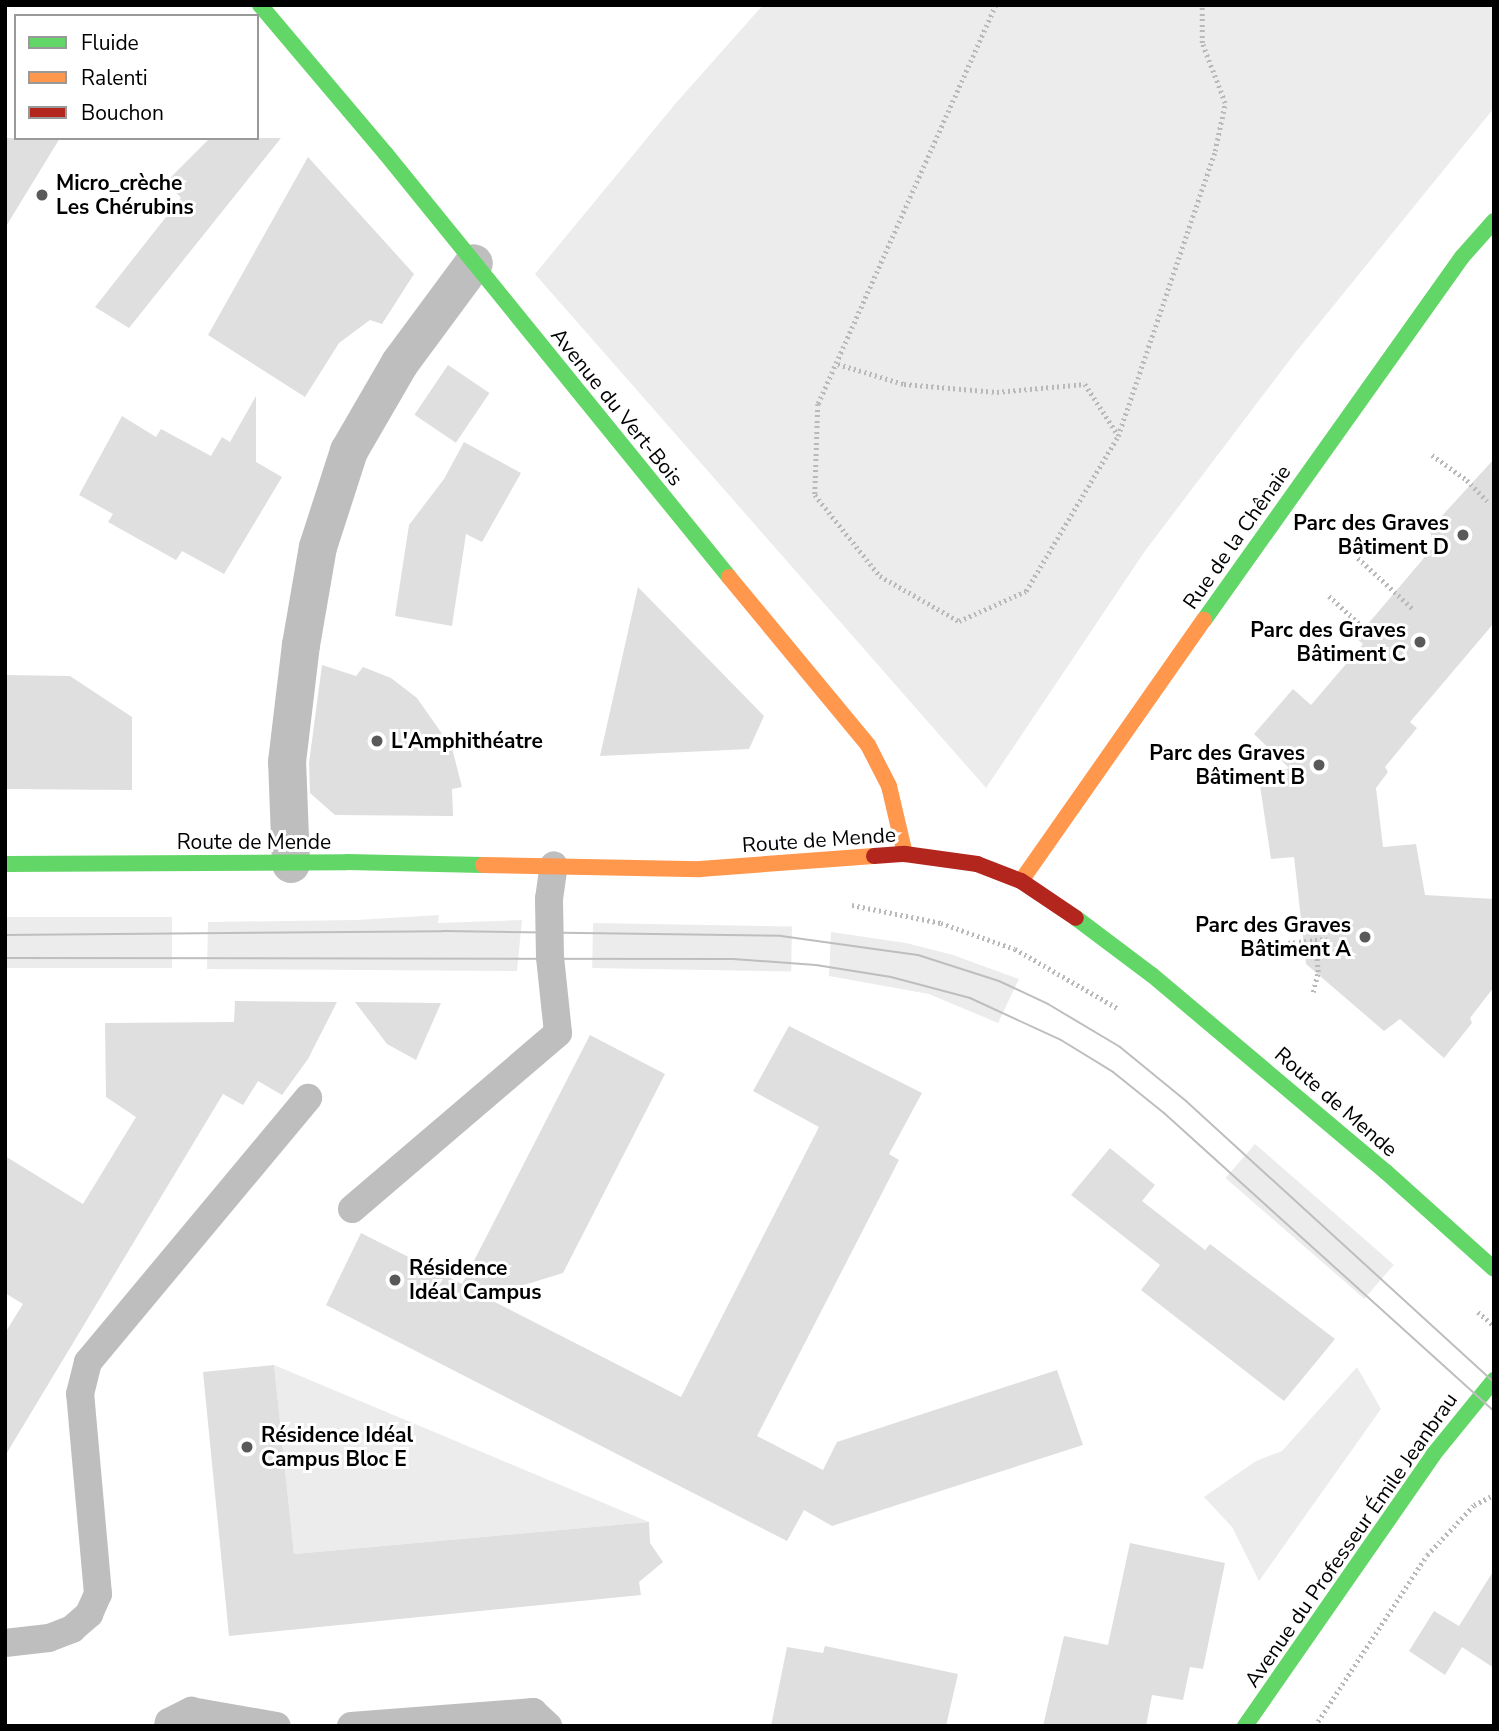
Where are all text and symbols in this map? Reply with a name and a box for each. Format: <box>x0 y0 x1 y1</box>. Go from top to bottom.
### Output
legend <box>14 14 259 140</box>
text: Fluide <box>81 29 139 57</box>
text: Ralenti <box>81 64 148 92</box>
text: Bouchon <box>81 99 164 127</box>
place label: Micro_crèche Les Chérubins <box>56 170 194 220</box>
marker: Micro_crèche Les Chérubins <box>34 187 50 203</box>
street label: Avenue du Vert-Bois <box>546 323 688 491</box>
street label: Rue de la Chênaie <box>1178 460 1296 614</box>
place label: Parc des Graves Bâtiment D <box>1293 510 1449 560</box>
marker: Parc des Graves Bâtiment D <box>1455 527 1471 543</box>
place label: Parc des Graves Bâtiment C <box>1250 617 1406 667</box>
marker: Parc des Graves Bâtiment C <box>1412 634 1428 650</box>
place label: L'Amphithéatre <box>391 728 543 754</box>
marker: L'Amphithéatre <box>369 733 385 749</box>
place label: Parc des Graves Bâtiment B <box>1149 740 1305 790</box>
marker: Parc des Graves Bâtiment B <box>1311 757 1327 773</box>
street label: Route de Mende <box>741 822 897 858</box>
street label: Route de Mende <box>177 829 331 855</box>
place label: Parc des Graves Bâtiment A <box>1195 912 1351 962</box>
marker: Parc des Graves Bâtiment A <box>1357 929 1373 945</box>
street label: Route de Mende <box>1269 1042 1403 1162</box>
place label: Résidence Idéal Campus <box>409 1255 542 1305</box>
marker: Résidence Idéal Campus <box>387 1272 403 1288</box>
street label: Avenue du Professeur Émile Jeanbrau <box>1239 1388 1463 1692</box>
place label: Résidence Idéal Campus Bloc E <box>261 1422 413 1472</box>
marker: Résidence Idéal Campus Bloc E <box>239 1439 255 1455</box>

